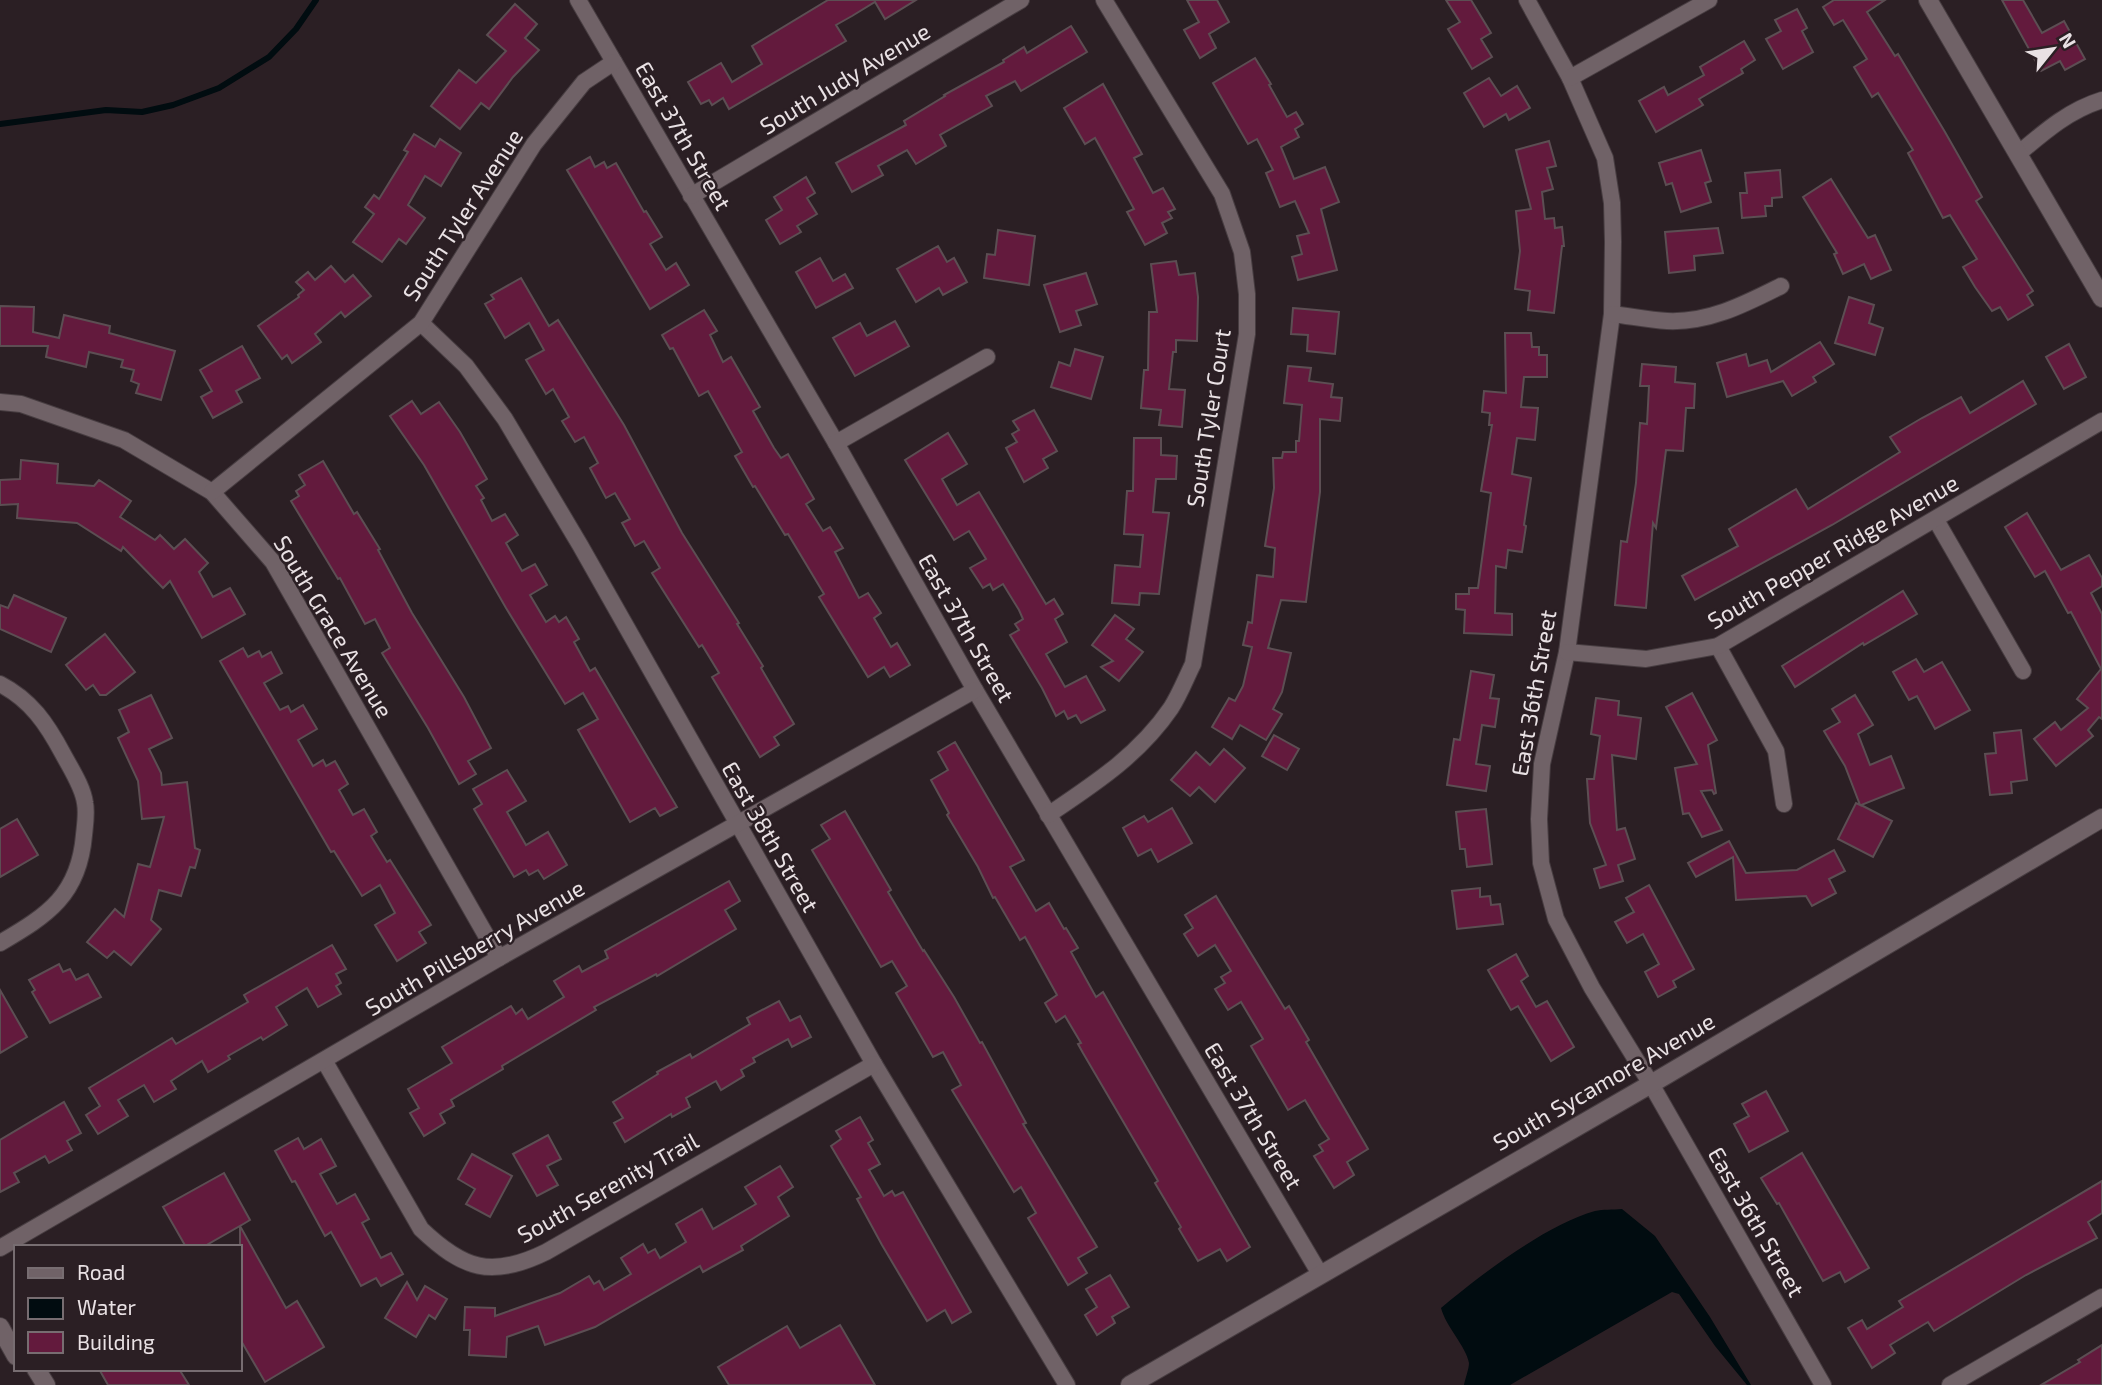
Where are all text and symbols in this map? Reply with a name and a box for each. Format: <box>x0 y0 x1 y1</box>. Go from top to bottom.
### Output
north arrow <box>2018 14 2088 84</box>
street label: South Judy Avenue <box>754 16 935 140</box>
text: N <box>2055 29 2082 52</box>
street label: East 37th Street <box>630 56 738 215</box>
street label: South Tyler Avenue <box>396 123 528 306</box>
street label: South Tyler Court <box>1180 327 1236 509</box>
street label: South Pepper Ridge Avenue <box>1702 468 1963 634</box>
street label: South Grace Avenue <box>268 530 399 723</box>
street label: East 37th Street <box>913 548 1021 707</box>
street label: East 36th Street <box>1505 607 1561 778</box>
street label: East 38th Street <box>716 756 825 917</box>
street label: South Pillsberry Avenue <box>360 873 589 1021</box>
street label: South Sycamore Avenue <box>1488 1006 1719 1156</box>
street label: East 37th Street <box>1199 1037 1309 1194</box>
street label: South Serenity Trail <box>512 1126 703 1248</box>
street label: East 36th Street <box>1703 1142 1811 1302</box>
legend <box>14 1245 242 1371</box>
text: Road <box>77 1259 125 1284</box>
text: Water <box>77 1294 136 1319</box>
text: Building <box>77 1329 155 1354</box>

